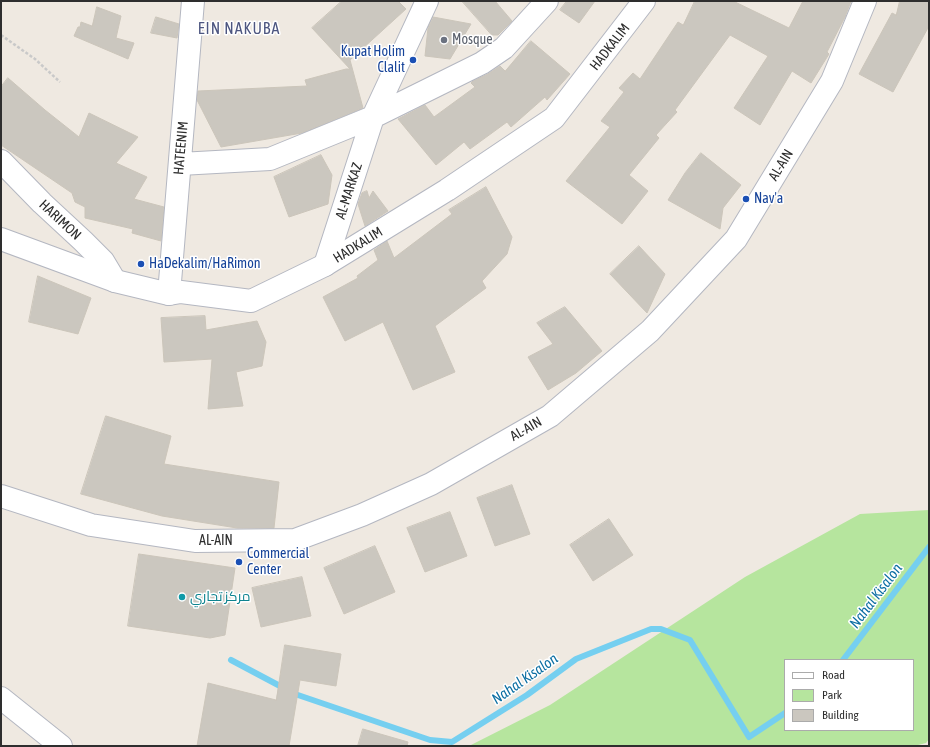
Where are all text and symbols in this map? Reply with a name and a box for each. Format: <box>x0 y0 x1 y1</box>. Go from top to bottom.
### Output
district label: EIN NAKUBA <box>198 19 280 39</box>
street label: HADKALIM <box>586 20 634 74</box>
place label: Mosque <box>452 32 493 48</box>
marker: Mosque <box>439 35 449 45</box>
place label: Kupat Holim Clalit <box>341 44 405 76</box>
marker: Kupat Holim Clalit <box>408 55 418 65</box>
street label: HATEENIM <box>170 121 192 175</box>
street label: AL-AIN <box>765 146 797 184</box>
street label: AL-MARKAZ <box>332 161 366 221</box>
place label: Nav'a <box>754 191 783 207</box>
marker: Nav'a <box>741 194 751 204</box>
street label: HARIMON <box>35 196 85 244</box>
street label: HADKALIM <box>330 223 386 267</box>
place label: HaDekalim/HaRimon <box>149 256 261 272</box>
marker: HaDekalim/HaRimon <box>136 259 146 269</box>
street label: AL-AIN <box>507 413 545 445</box>
street label: AL-AIN <box>199 533 233 549</box>
place label: Commercial Center <box>247 546 309 578</box>
marker: Commercial Center <box>234 557 244 567</box>
water label: Nahal Kisalon <box>846 560 906 632</box>
place label: مركز تجاري <box>190 589 251 605</box>
marker: مركز تجاري <box>177 592 187 602</box>
water label: Nahal Kisalon <box>489 650 561 708</box>
legend <box>784 659 914 731</box>
text: Road <box>822 668 845 682</box>
text: Park <box>822 688 842 702</box>
text: Building <box>822 708 859 722</box>

